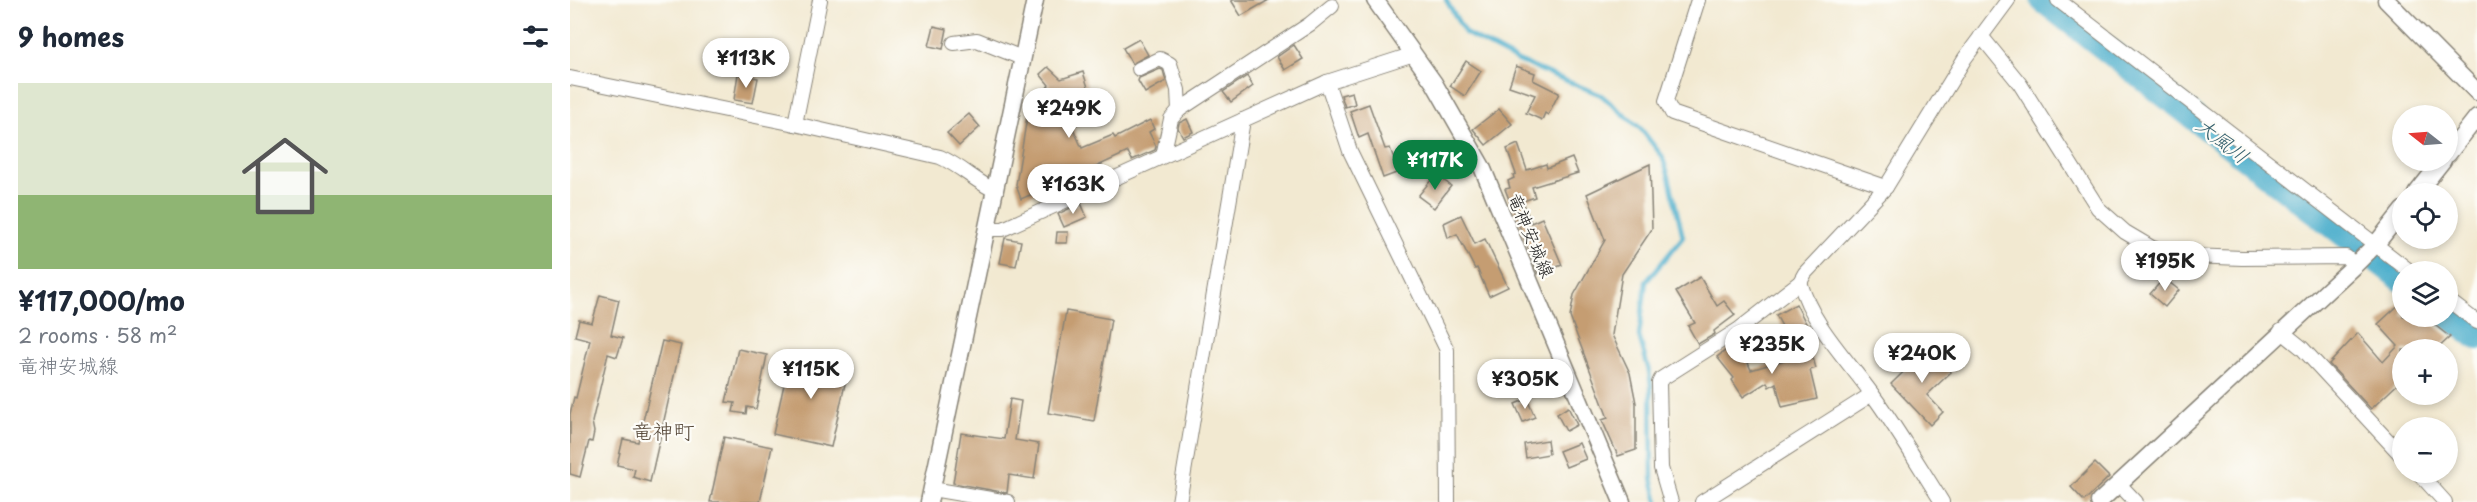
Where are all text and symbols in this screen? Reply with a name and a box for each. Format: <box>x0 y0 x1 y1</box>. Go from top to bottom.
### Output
text: 9 homes <box>18 17 124 56</box>
icon: filters <box>519 20 552 53</box>
pin: ¥113K <box>704 38 788 89</box>
text: ¥113K <box>716 42 776 72</box>
pin: ¥249K <box>1027 88 1111 139</box>
text: ¥249K <box>1036 92 1102 122</box>
north arrow <box>2392 105 2458 171</box>
map controls <box>2392 105 2458 483</box>
water label: 大風川 <box>2190 110 2256 170</box>
icon: home <box>231 122 339 230</box>
pin: ¥117K <box>1393 140 1477 191</box>
text: ¥117K <box>1407 144 1464 174</box>
pin: ¥163K <box>1031 164 1115 215</box>
text: ¥163K <box>1041 168 1105 198</box>
button: locate <box>2392 183 2458 249</box>
street label: 竜神安城線 <box>1502 188 1562 282</box>
pin: ¥195K <box>2123 241 2207 292</box>
text: ¥195K <box>2135 245 2195 275</box>
button: layers <box>2392 261 2458 327</box>
text: ¥117,000/mo <box>18 281 185 320</box>
text: 2 rooms · 58 m² <box>18 320 177 350</box>
pin: ¥235K <box>1730 324 1814 375</box>
text: ¥235K <box>1739 328 1805 358</box>
pin: ¥240K <box>1880 333 1964 384</box>
text: ¥240K <box>1888 337 1956 367</box>
button: + <box>2392 339 2458 405</box>
pin: ¥115K <box>769 349 853 400</box>
text: 竜神安城線 <box>18 350 118 380</box>
text: ¥115K <box>782 353 840 383</box>
pin: ¥305K <box>1483 359 1567 410</box>
text: ¥305K <box>1491 363 1559 393</box>
district label: 竜神町 <box>632 414 695 446</box>
button: − <box>2392 417 2458 483</box>

